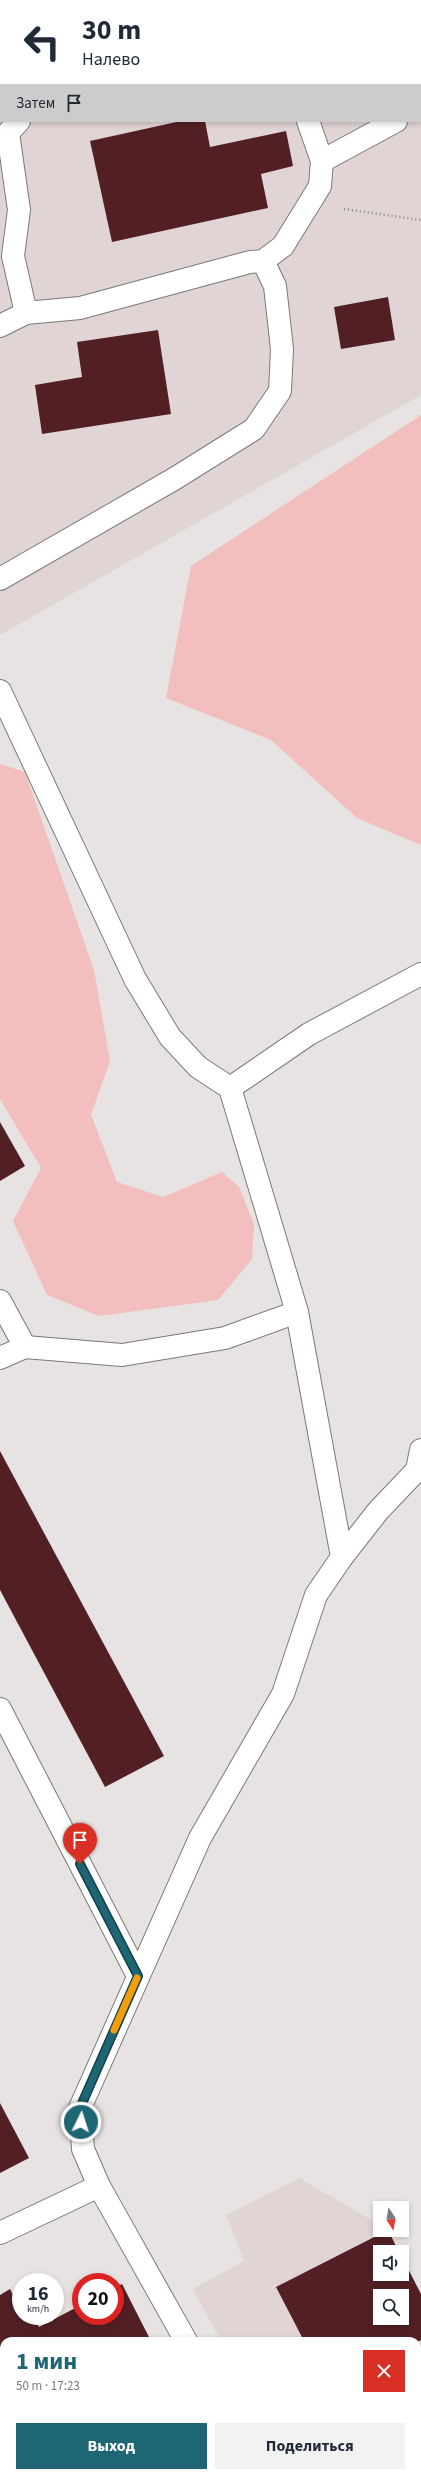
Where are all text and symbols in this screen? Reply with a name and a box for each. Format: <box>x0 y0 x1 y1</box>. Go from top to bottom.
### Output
text: 30 m <box>82 10 141 50</box>
icon: left <box>16 16 68 68</box>
text: Налево <box>82 47 140 72</box>
icon: arrive <box>63 92 85 114</box>
text: Затем <box>16 93 55 114</box>
pin <box>63 1823 97 1864</box>
icon: arrive <box>69 1829 91 1851</box>
position arrow <box>60 2101 102 2143</box>
north arrow <box>373 2201 409 2237</box>
map controls <box>373 2201 409 2325</box>
button: sound <box>373 2245 409 2281</box>
speed limit sign: 20 <box>72 2273 124 2325</box>
text: 16 <box>27 2280 49 2308</box>
button: search <box>373 2289 409 2325</box>
text: km/h <box>27 2302 49 2316</box>
text: 1 мин <box>16 2344 77 2379</box>
button: close <box>363 2350 405 2392</box>
text: 50 m · 17:23 <box>16 2377 80 2395</box>
button: Выход <box>16 2423 207 2469</box>
button: Поделиться <box>215 2423 405 2469</box>

